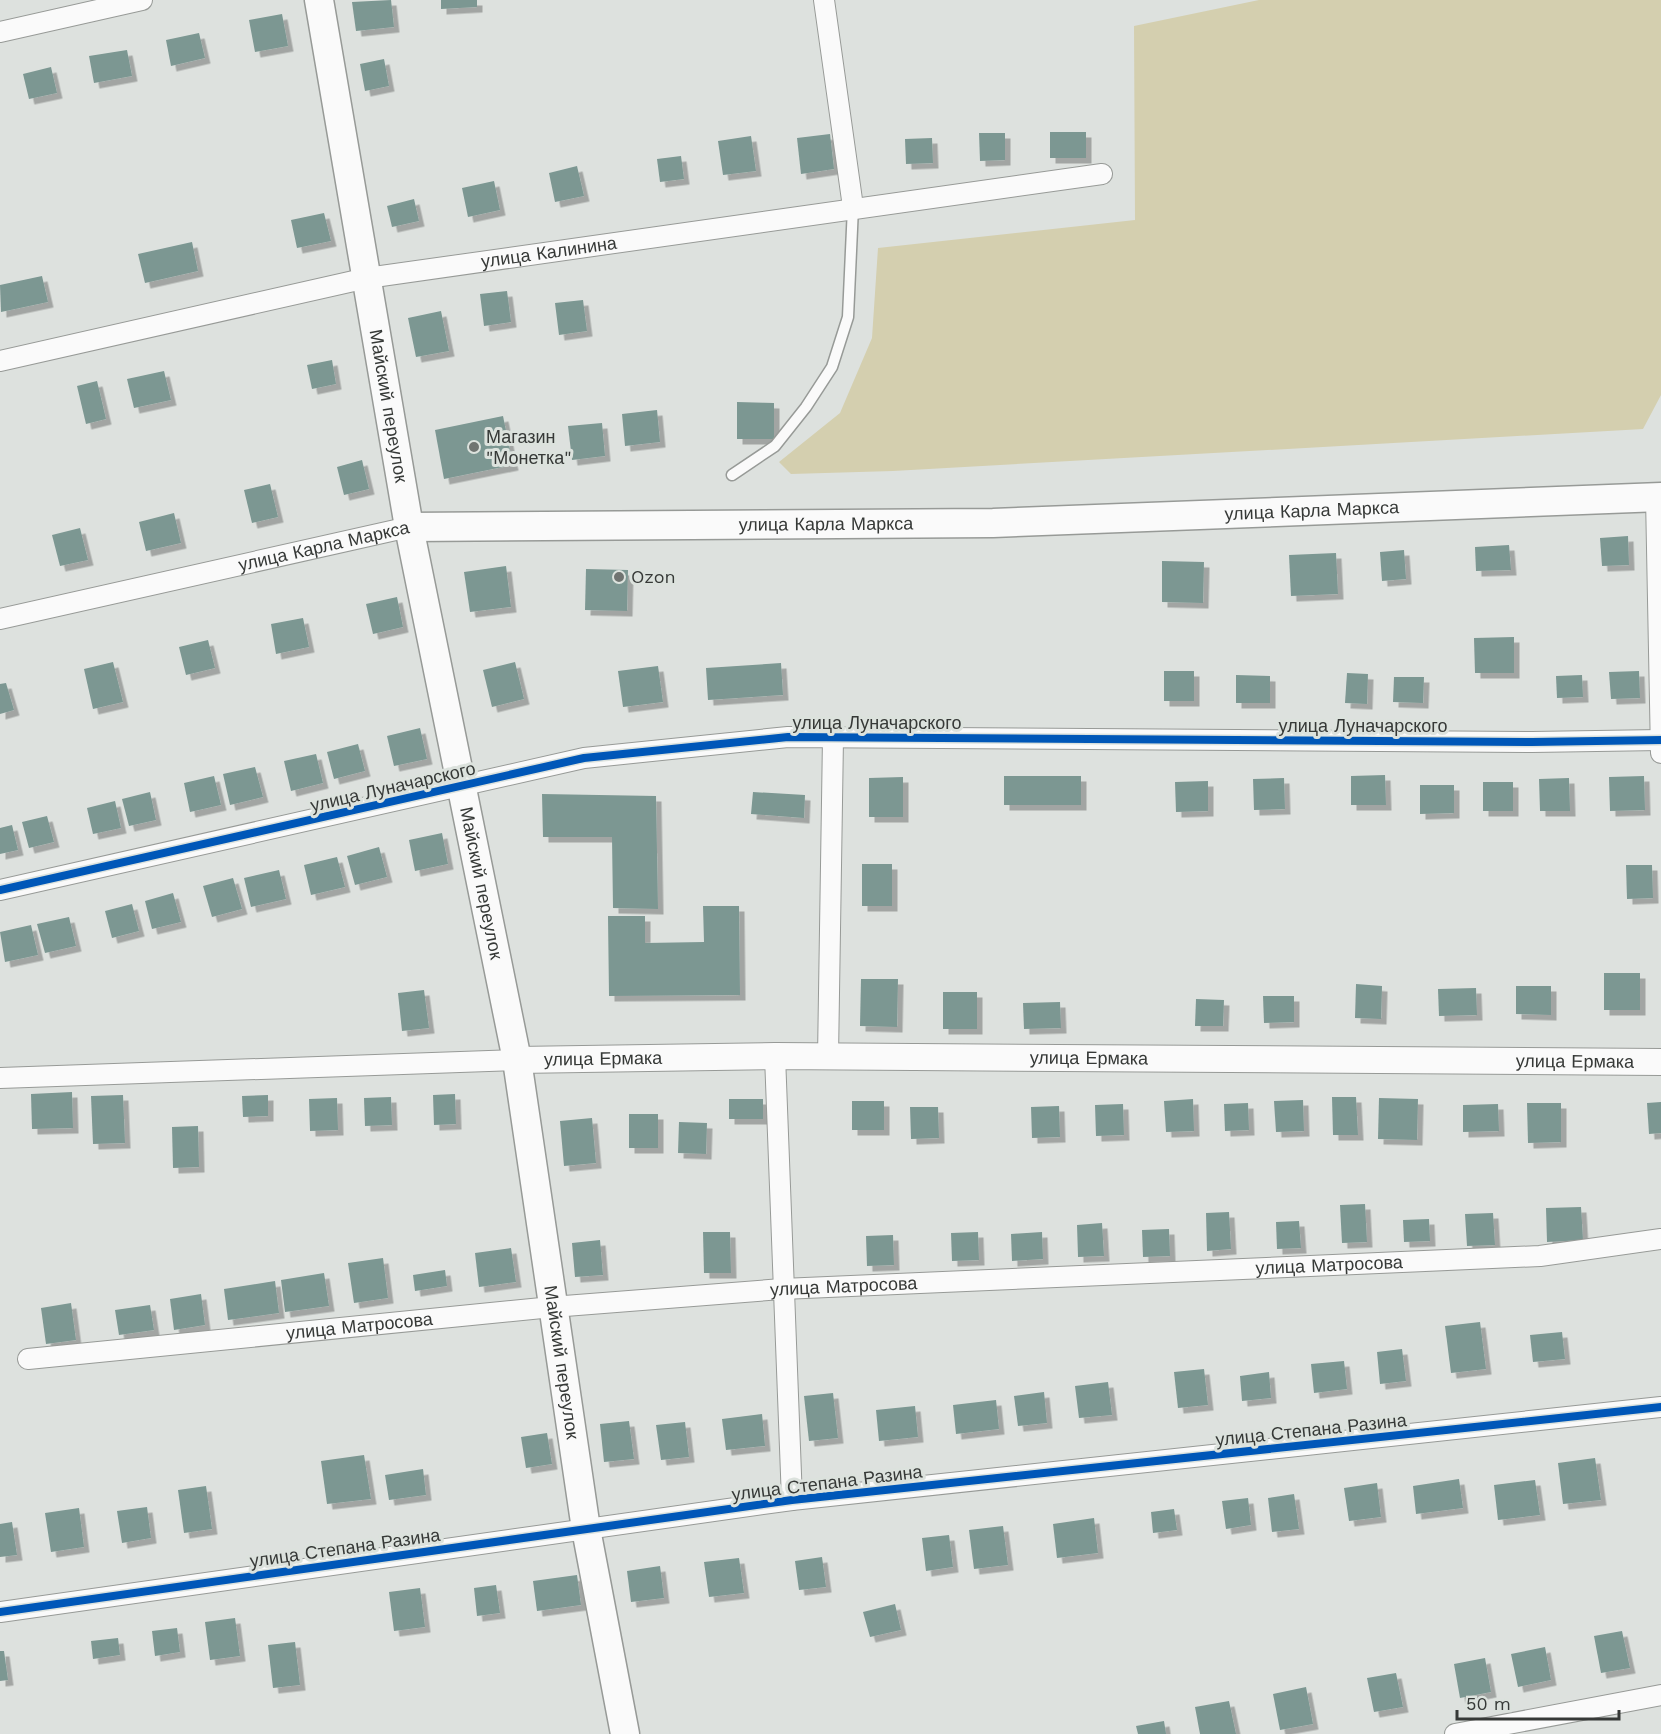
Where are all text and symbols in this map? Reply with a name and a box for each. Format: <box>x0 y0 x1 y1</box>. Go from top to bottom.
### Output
street label: улица Калинина <box>480 232 619 272</box>
street label: Майский переулок <box>365 328 412 484</box>
place label: Магазин "Монетка" <box>486 426 572 468</box>
marker: Магазин "Монетка" <box>467 440 481 454</box>
street label: улица Карла Маркса <box>1224 496 1400 524</box>
street label: улица Карла Маркса <box>739 513 914 535</box>
street label: улица Карла Маркса <box>236 516 412 575</box>
place label: Ozon <box>631 566 676 587</box>
marker: Ozon <box>612 570 626 584</box>
street label: улица Луначарского <box>793 712 961 733</box>
street label: улица Луначарского <box>1279 715 1447 736</box>
street label: улица Луначарского <box>308 757 478 816</box>
street label: Майский переулок <box>456 805 507 961</box>
street label: улица Ермака <box>544 1047 663 1070</box>
street label: улица Ермака <box>1030 1047 1149 1069</box>
street label: улица Ермака <box>1516 1050 1635 1072</box>
street label: улица Матросова <box>1255 1251 1404 1278</box>
street label: улица Матросова <box>769 1272 919 1300</box>
street label: Майский переулок <box>540 1284 584 1441</box>
street label: улица Матросова <box>285 1308 435 1343</box>
street label: улица Степана Разина <box>1214 1409 1408 1450</box>
street label: улица Степана Разина <box>730 1460 924 1505</box>
street label: улица Степана Разина <box>248 1524 442 1571</box>
scale bar <box>1457 1683 1619 1721</box>
text: 50 m <box>1466 1693 1511 1714</box>

